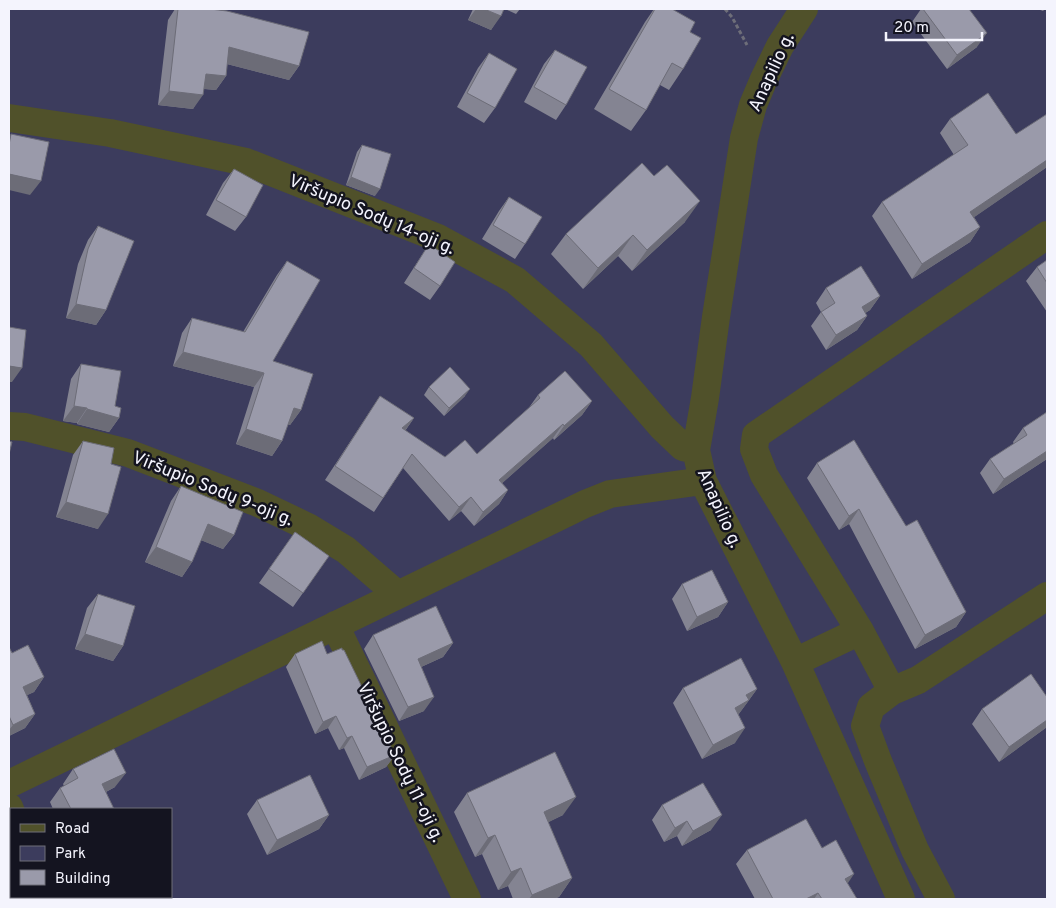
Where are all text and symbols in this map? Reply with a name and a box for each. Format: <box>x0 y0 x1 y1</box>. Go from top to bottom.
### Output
scale bar <box>886 10 982 42</box>
text: 20 m <box>894 19 929 38</box>
street label: Anapilio g. <box>744 29 801 116</box>
street label: Viršupio Sodų 14-oji g. <box>285 170 458 261</box>
street label: Viršupio Sodų 9-oji g. <box>129 447 296 532</box>
street label: Anapilio g. <box>691 465 746 552</box>
street label: Viršupio Sodų 11-oji g. <box>351 679 448 846</box>
legend <box>10 808 172 898</box>
text: Road <box>55 820 90 839</box>
text: Park <box>55 845 86 864</box>
text: Building <box>55 870 110 889</box>

